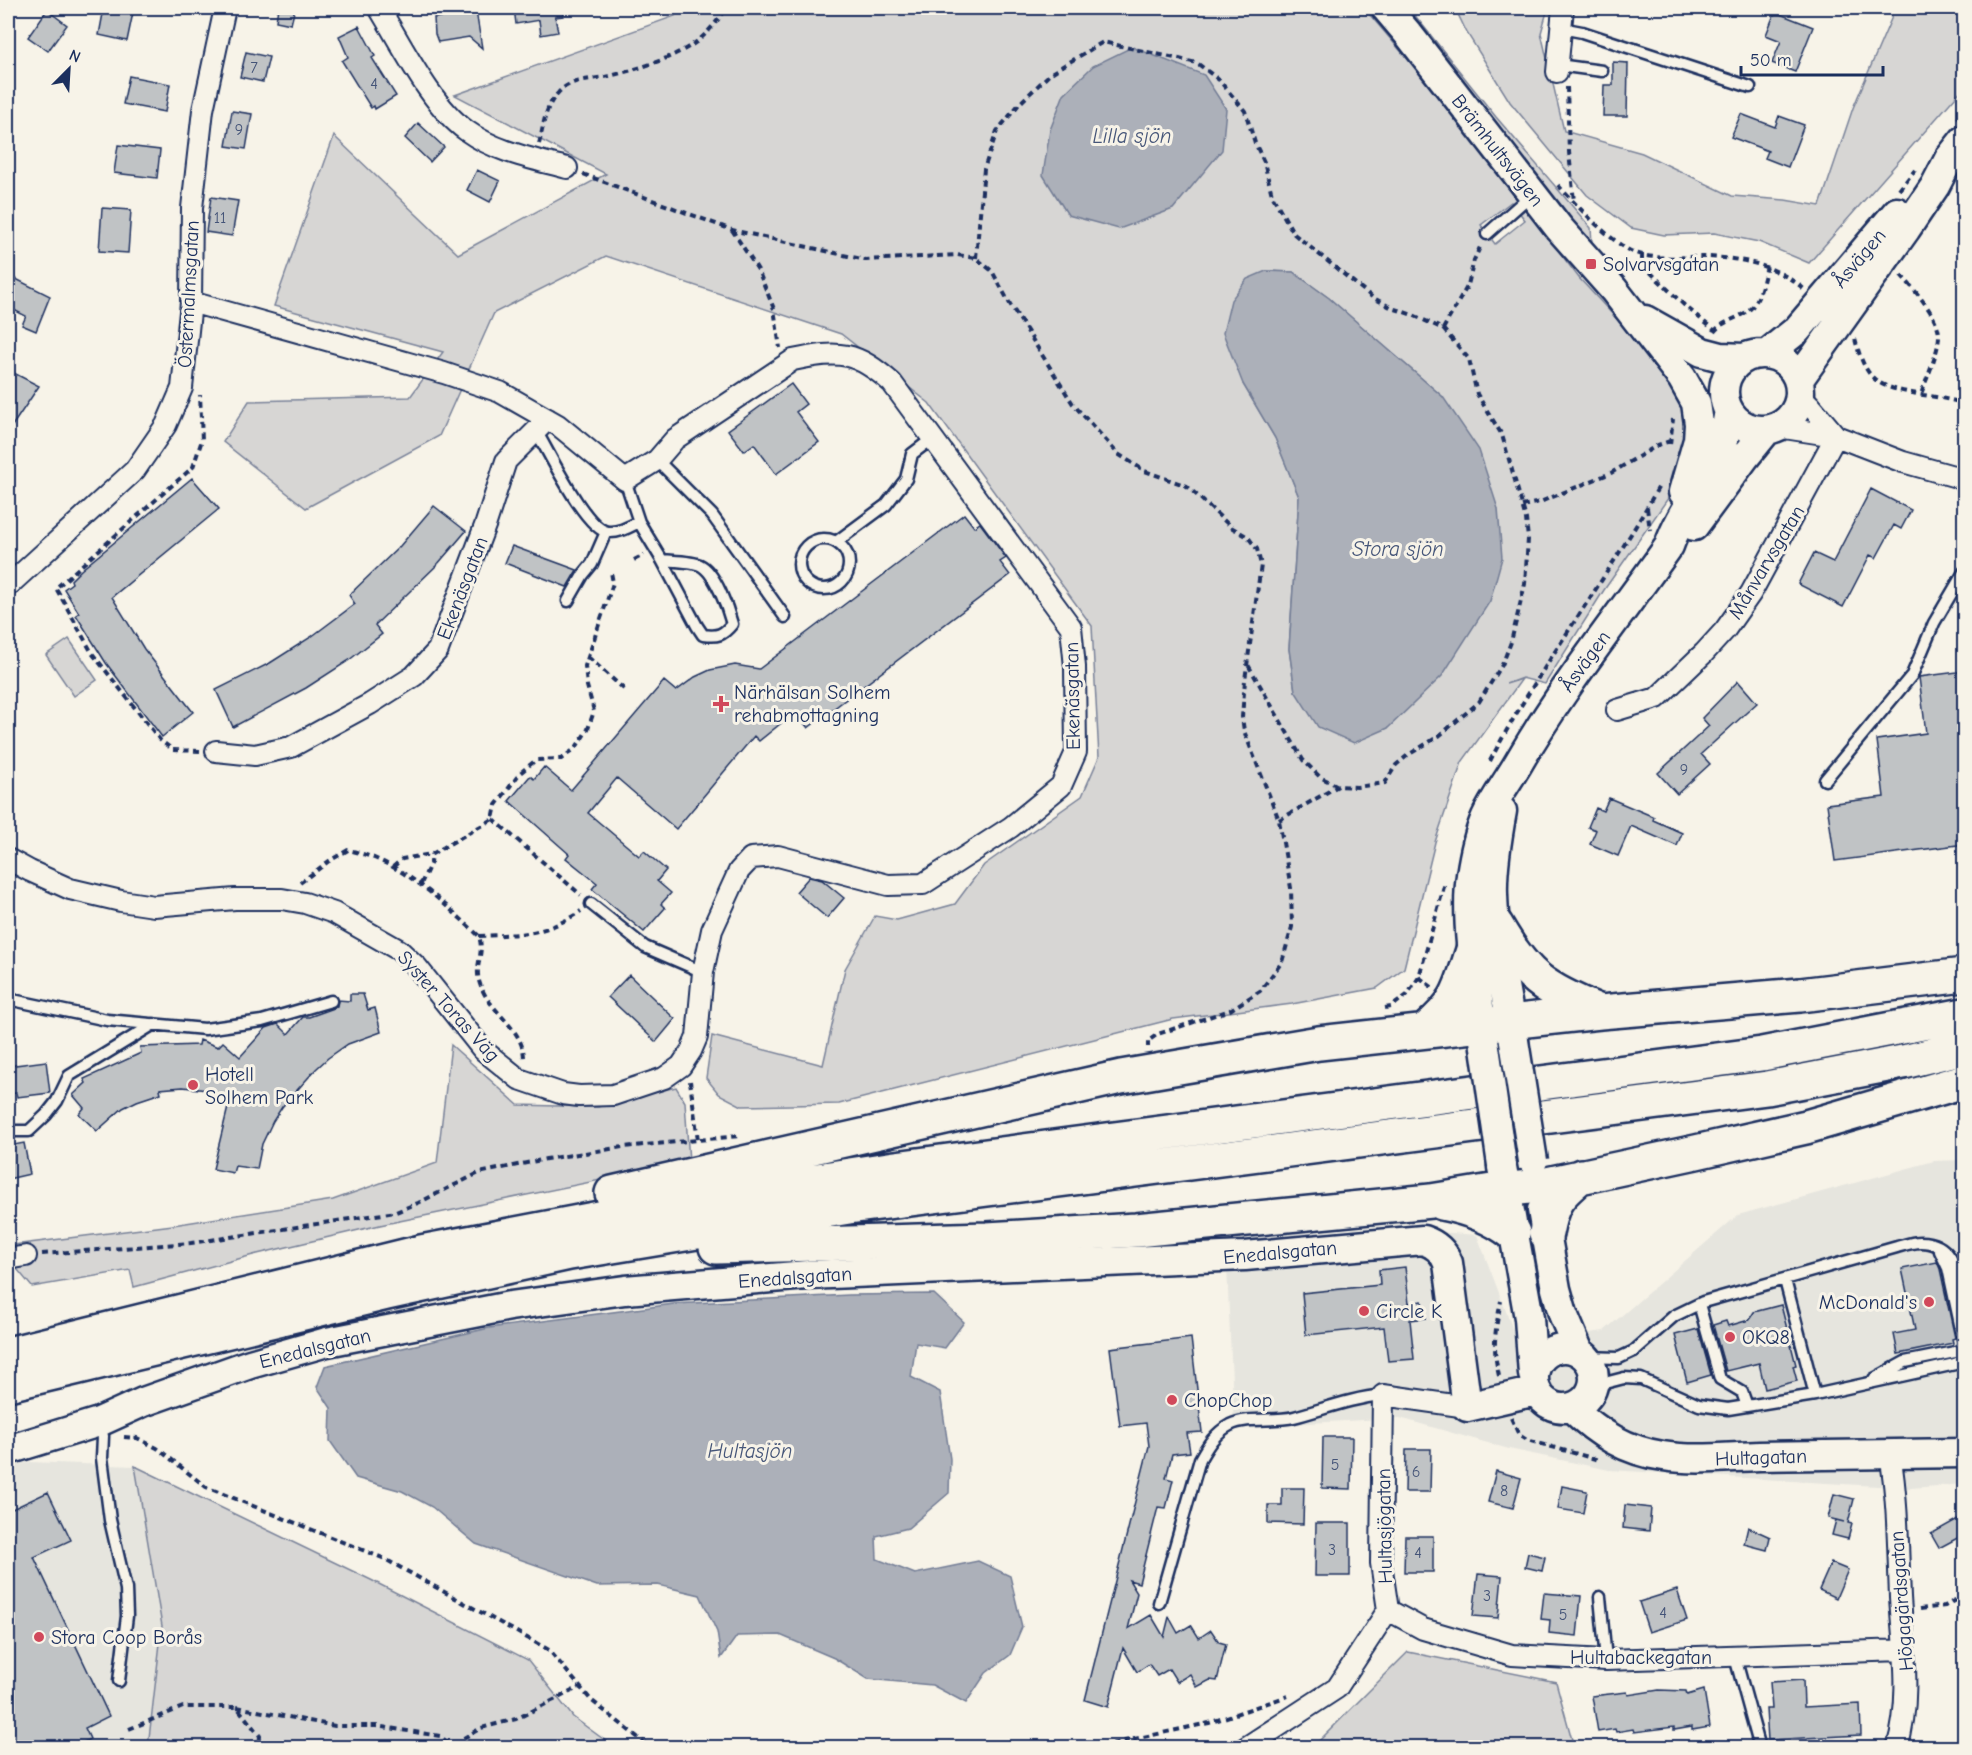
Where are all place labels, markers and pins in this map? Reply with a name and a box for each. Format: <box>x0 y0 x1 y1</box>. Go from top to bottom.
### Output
place label: Solvarvsgatan <box>1603 253 1719 276</box>
marker: Solvarvsgatan <box>1584 257 1598 271</box>
place label: Närhälsan Solhem rehabmottagning <box>734 681 890 727</box>
marker: Närhälsan Solhem rehabmottagning <box>712 695 730 713</box>
place label: Hotell Solhem Park <box>205 1063 314 1109</box>
marker: Hotell Solhem Park <box>186 1078 200 1092</box>
place label: McDonald's <box>1819 1291 1917 1314</box>
marker: McDonald's <box>1922 1295 1936 1309</box>
place label: Circle K <box>1376 1300 1442 1323</box>
marker: Circle K <box>1357 1304 1371 1318</box>
place label: OKQ8 <box>1742 1326 1790 1349</box>
marker: OKQ8 <box>1723 1330 1737 1344</box>
place label: ChopChop <box>1184 1389 1272 1412</box>
marker: ChopChop <box>1165 1393 1179 1407</box>
place label: Stora Coop Borås <box>51 1626 202 1649</box>
marker: Stora Coop Borås <box>32 1630 46 1644</box>

